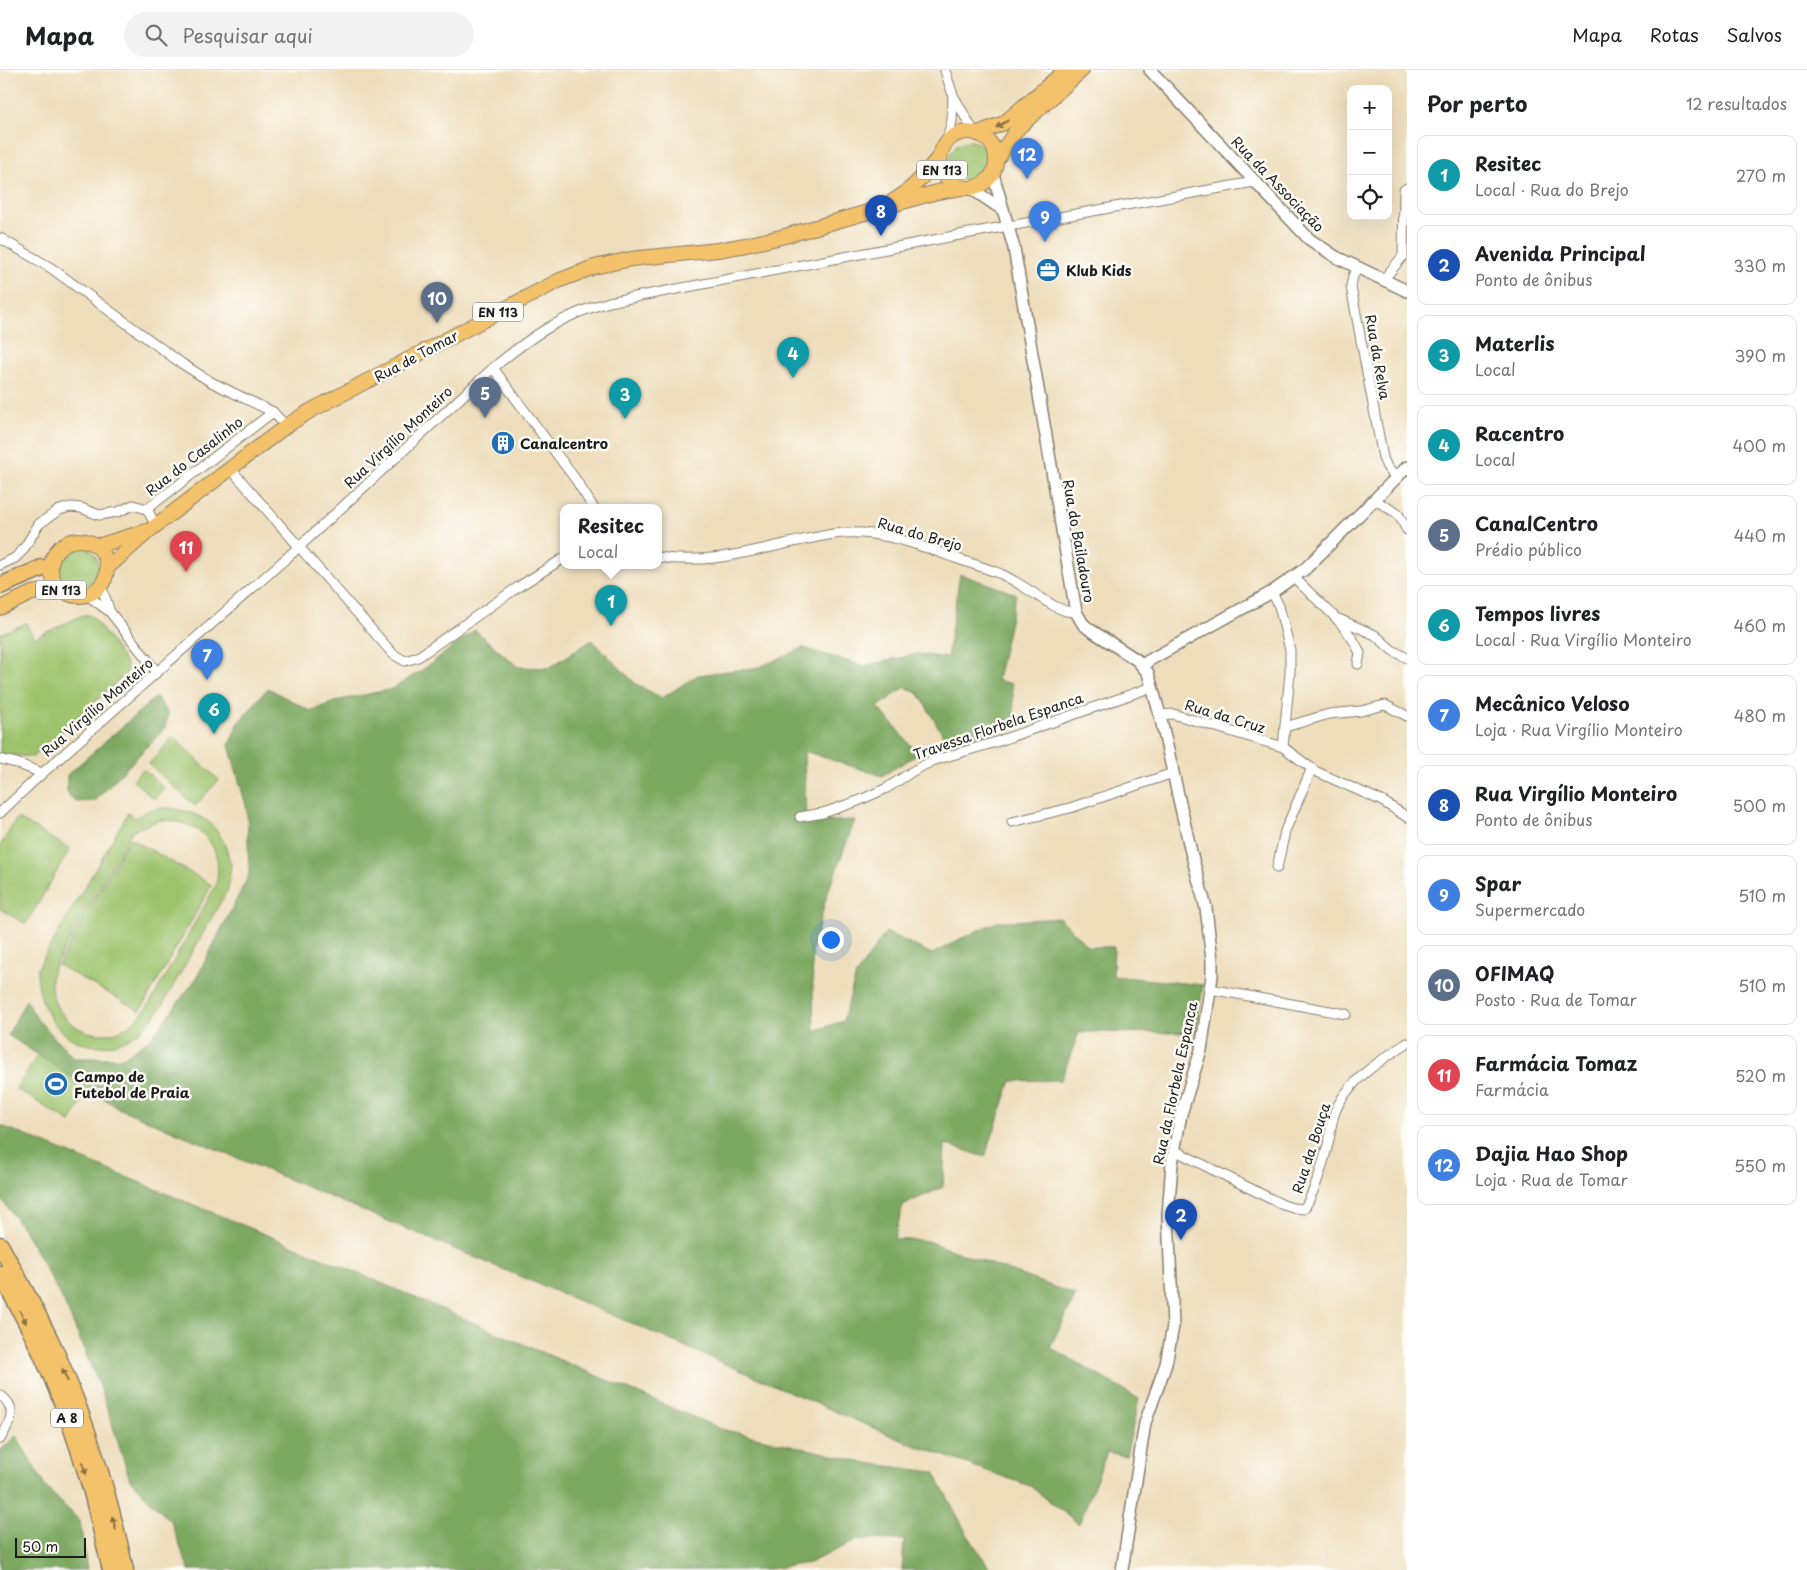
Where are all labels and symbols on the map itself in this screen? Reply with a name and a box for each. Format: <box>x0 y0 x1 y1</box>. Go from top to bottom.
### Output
one-way arrow <box>996 119 1009 128</box>
street label: Rua da Associação <box>1227 131 1329 237</box>
pin: 12 <box>1011 138 1043 179</box>
road number: EN 113 <box>917 160 967 180</box>
pin: 8 <box>865 195 897 236</box>
pin: 9 <box>1029 201 1061 242</box>
office icon: Klub Kids <box>1035 257 1061 283</box>
place label: Klub Kids <box>1066 260 1132 281</box>
pin: 10 <box>421 282 453 323</box>
road number: EN 113 <box>473 302 523 322</box>
street label: Rua da Relva <box>1360 313 1396 401</box>
street label: Rua de Tomar <box>370 325 462 387</box>
pin: 4 <box>777 337 809 378</box>
pin: 5 <box>469 377 501 418</box>
pin: 3 <box>609 378 641 419</box>
street label: Rua Virgílio Monteiro <box>339 381 457 493</box>
street label: Rua do Casalinho <box>141 411 247 501</box>
building icon: Canalcentro <box>490 430 516 456</box>
place label: Canalcentro <box>520 433 608 454</box>
street label: Rua do Bailadouro <box>1058 478 1100 605</box>
street label: Rua do Brejo <box>875 512 965 556</box>
pin: 11 <box>170 531 202 572</box>
road number: EN 113 <box>36 580 86 600</box>
pin: 1 <box>595 585 627 626</box>
pin: 7 <box>191 639 223 680</box>
street label: Rua Virgílio Monteiro <box>37 653 157 761</box>
street label: Travessa Florbela Espanca <box>910 687 1086 765</box>
pin: 6 <box>198 693 230 734</box>
street label: Rua da Cruz <box>1182 694 1268 738</box>
your location <box>818 927 844 953</box>
street label: Rua da Florbela Espanca <box>1147 999 1203 1166</box>
place label: Campo de Futebol de Praia <box>74 1066 190 1103</box>
sports icon: Campo de Futebol de Praia <box>43 1071 69 1097</box>
street label: Rua da Bouça <box>1286 1100 1336 1196</box>
pin: 2 <box>1165 1199 1197 1240</box>
one-way arrow <box>20 1310 28 1324</box>
one-way arrow <box>61 1368 69 1382</box>
road number: A 8 <box>51 1409 83 1428</box>
one-way arrow <box>81 1460 88 1475</box>
one-way arrow <box>109 1515 117 1530</box>
scale bar <box>15 1535 86 1558</box>

